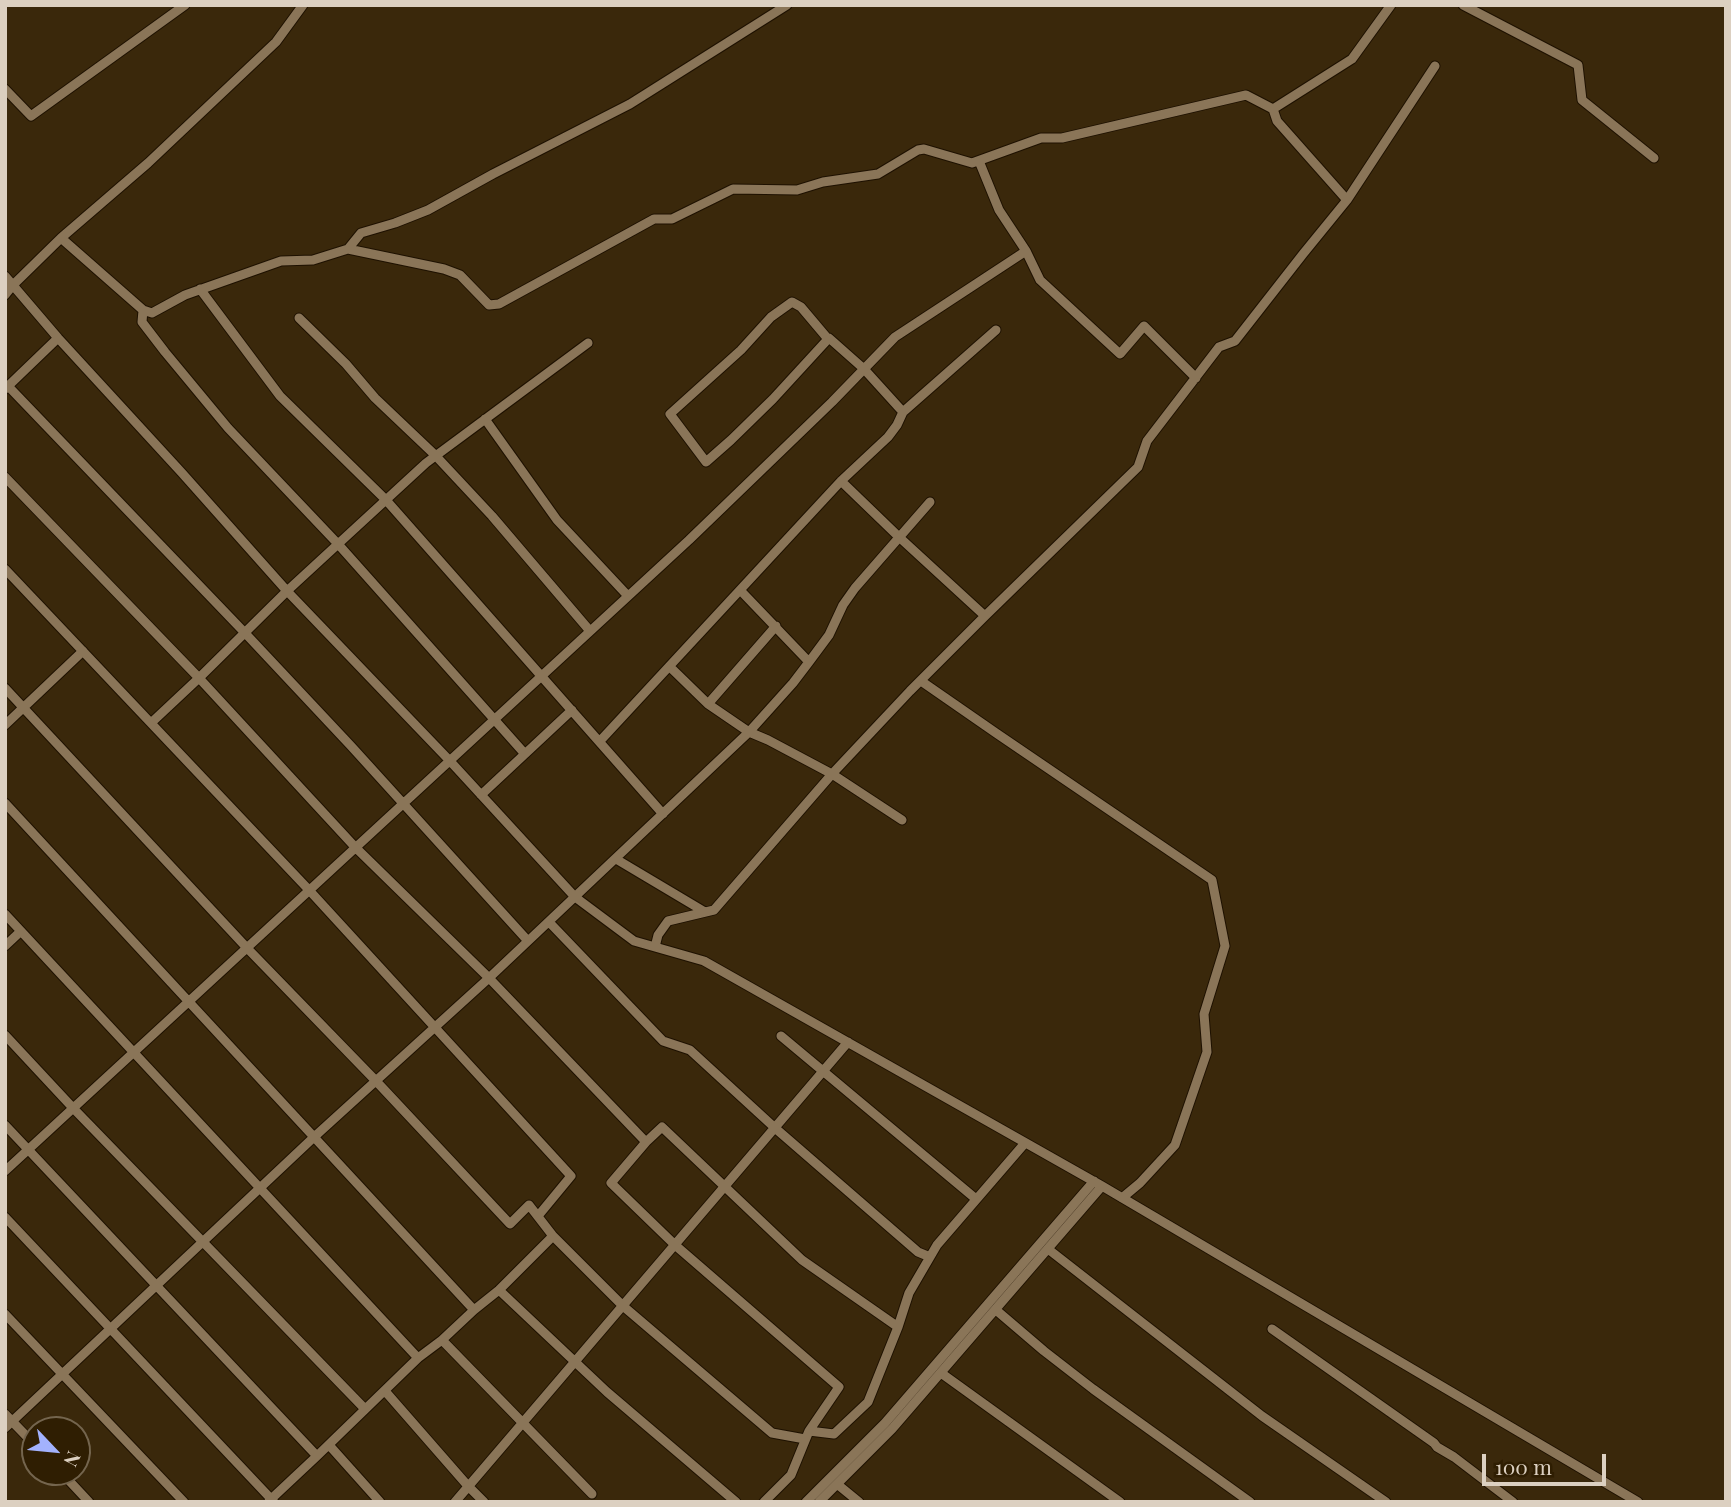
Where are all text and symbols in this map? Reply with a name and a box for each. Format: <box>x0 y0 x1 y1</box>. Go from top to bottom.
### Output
north arrow <box>21 1416 91 1486</box>
scale bar <box>1486 1440 1610 1484</box>
text: N <box>58 1447 88 1471</box>
text: 100 m <box>1495 1452 1552 1480</box>

